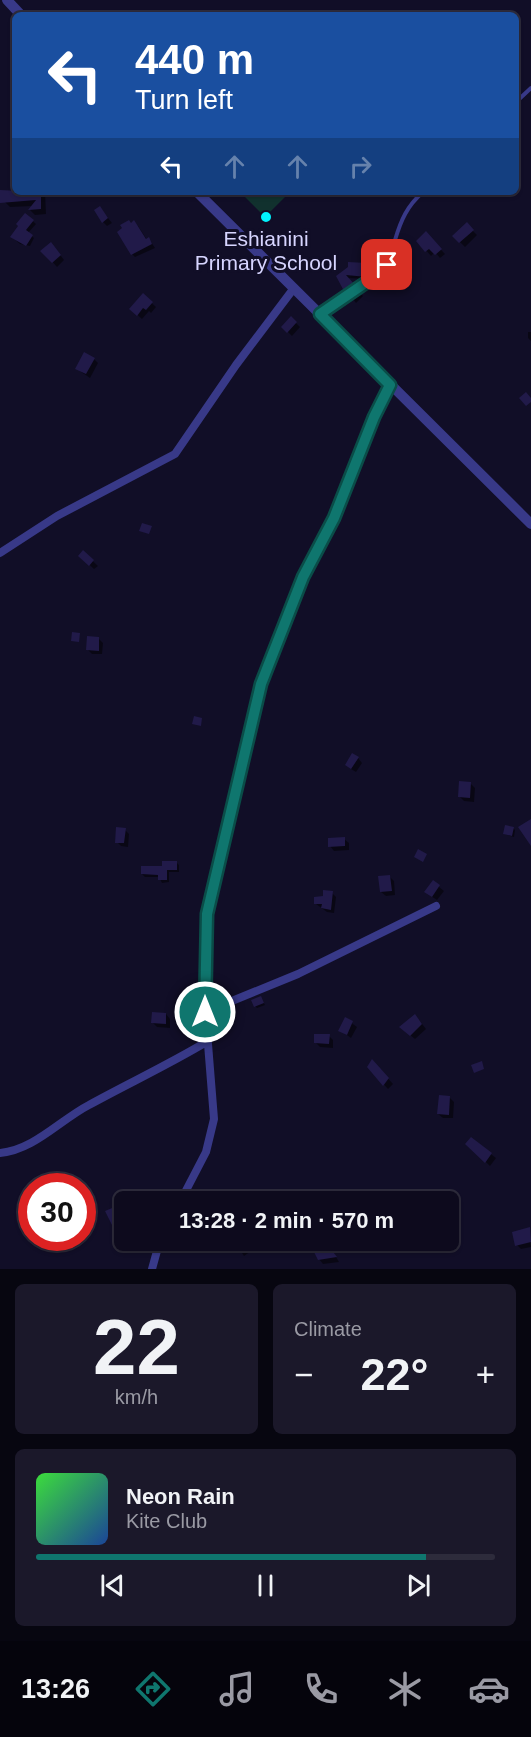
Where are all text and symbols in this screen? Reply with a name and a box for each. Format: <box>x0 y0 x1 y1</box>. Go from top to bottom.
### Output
icon: left <box>36 36 114 114</box>
text: 440 m <box>135 36 254 83</box>
text: Turn left <box>135 85 233 115</box>
icon: left <box>155 150 188 183</box>
icon: ahead <box>218 150 251 183</box>
icon: ahead <box>281 150 314 183</box>
icon: right <box>344 150 377 183</box>
marker: Eshianini Primary School <box>259 210 273 224</box>
place label: Eshianini Primary School <box>195 227 337 274</box>
pin <box>361 239 412 290</box>
icon: arrive <box>370 248 403 281</box>
position arrow <box>173 980 237 1044</box>
speed limit sign: 30 <box>18 1173 96 1251</box>
text: 13:28 · 2 min · 570 m <box>179 1208 394 1233</box>
text: 22 <box>93 1303 180 1391</box>
text: Climate <box>294 1318 362 1340</box>
text: 22° <box>360 1349 429 1400</box>
text: − <box>294 1356 313 1393</box>
text: + <box>476 1356 495 1393</box>
text: km/h <box>115 1386 158 1408</box>
text: Neon Rain <box>126 1484 235 1509</box>
text: Kite Club <box>126 1510 207 1532</box>
icon: previous <box>96 1569 129 1602</box>
icon: pause <box>249 1569 282 1602</box>
icon: next <box>402 1569 435 1602</box>
icon: directions <box>132 1668 174 1710</box>
icon: music <box>216 1668 258 1710</box>
icon: phone <box>300 1668 342 1710</box>
icon: climate <box>384 1668 426 1710</box>
icon: car <box>468 1668 510 1710</box>
text: 13:26 <box>21 1674 90 1704</box>

